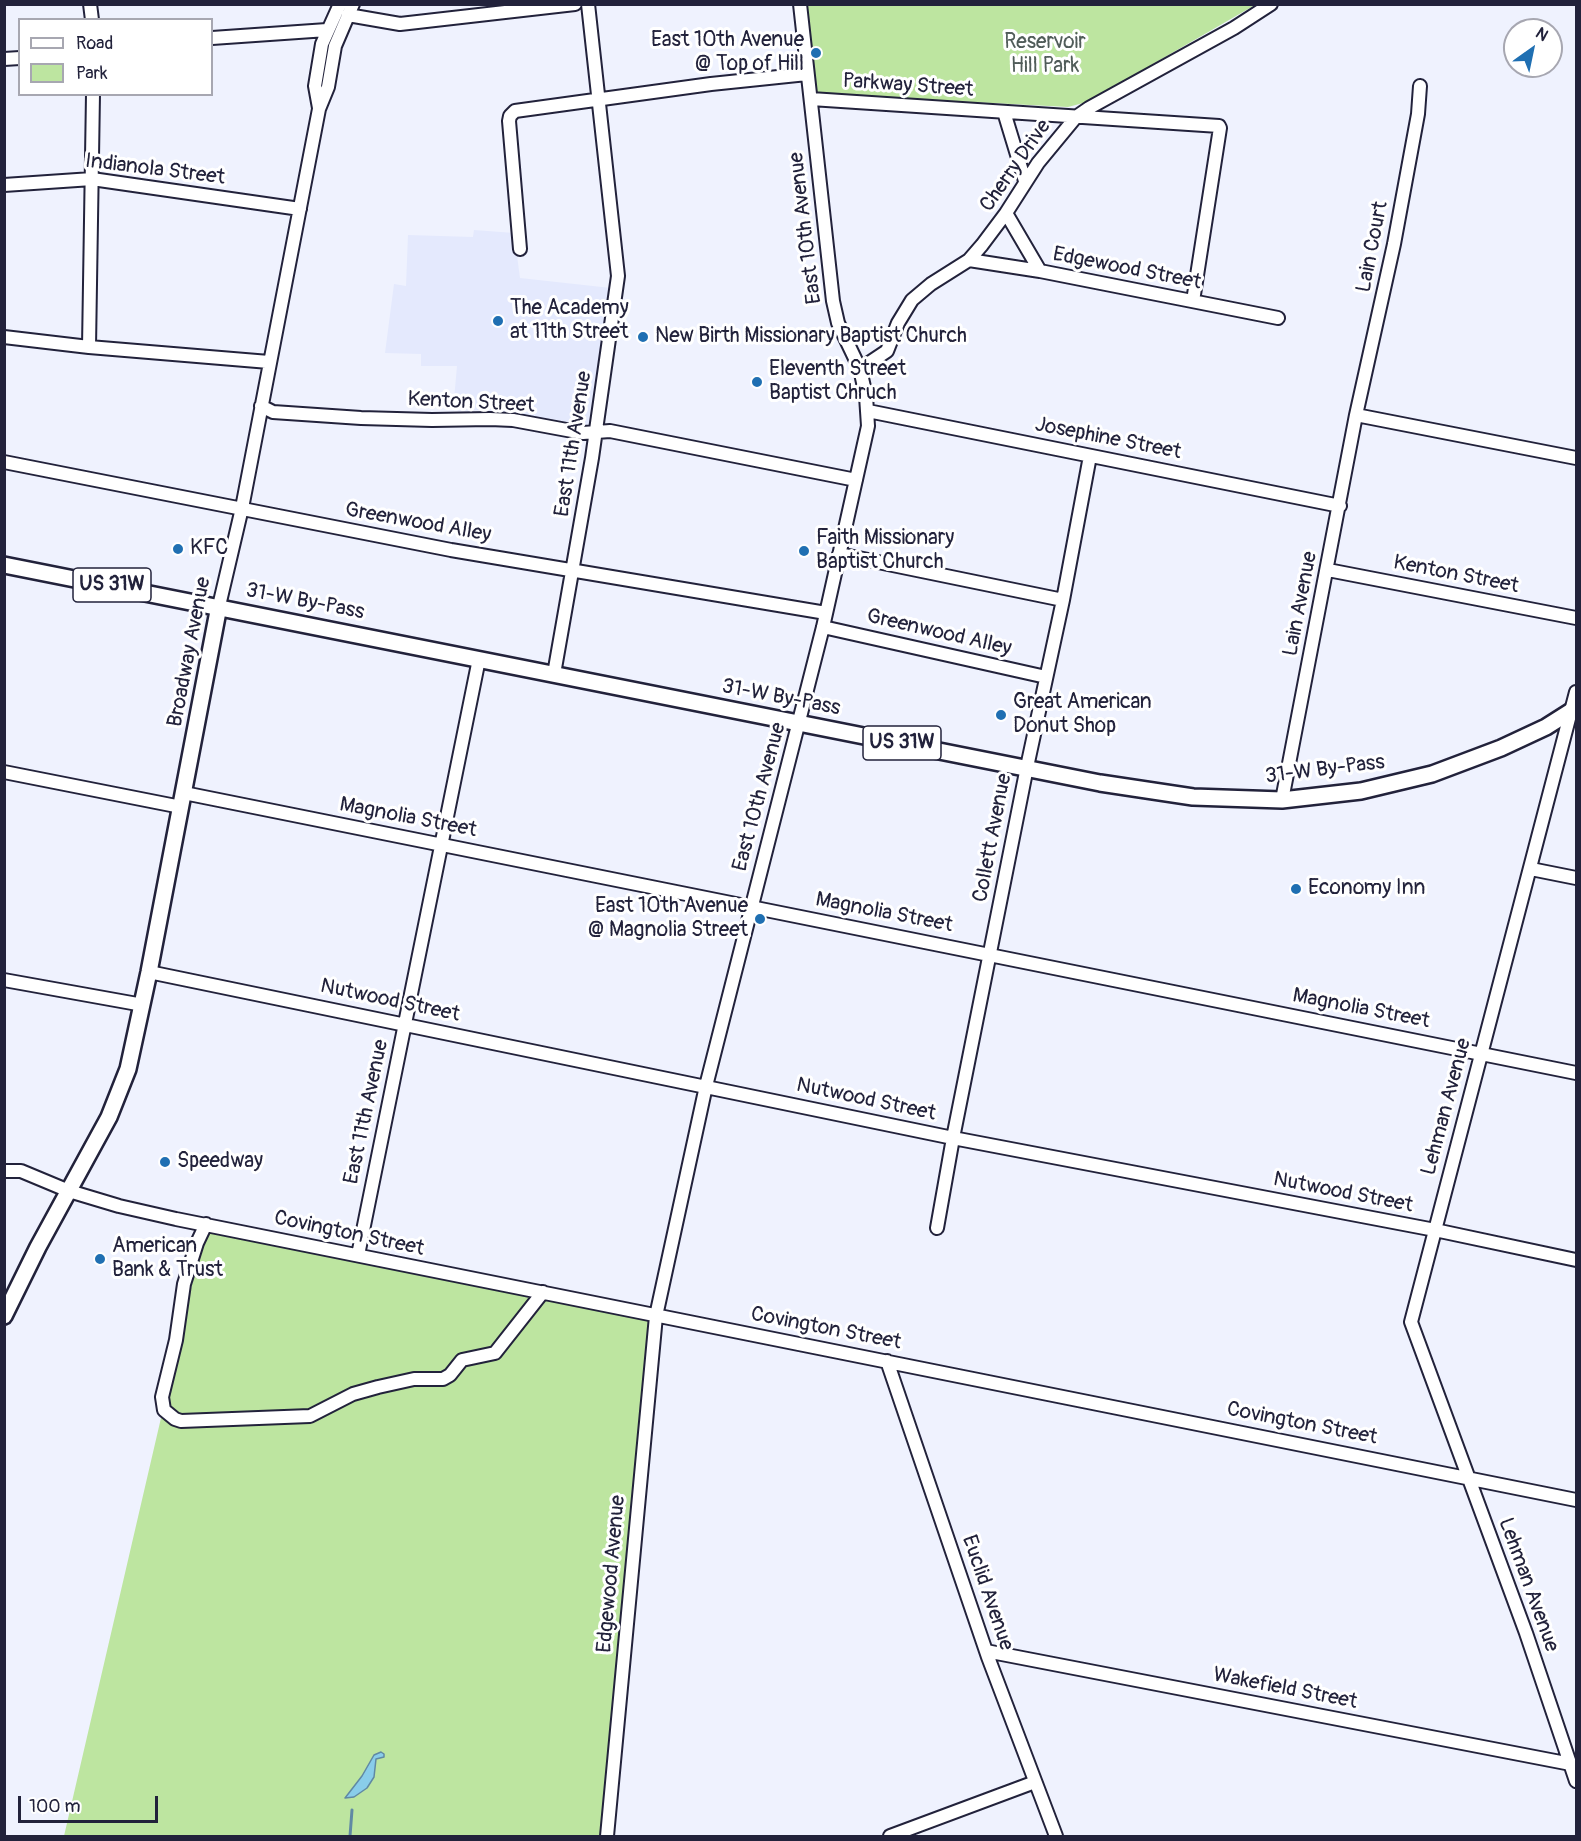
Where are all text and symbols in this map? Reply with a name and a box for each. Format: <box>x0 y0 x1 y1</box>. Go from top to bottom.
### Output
legend <box>18 18 213 96</box>
north arrow <box>1503 18 1563 78</box>
text: N <box>1532 23 1552 46</box>
place label: East 10th Avenue @ Top of Hill <box>651 28 804 78</box>
park label: Reservoir Hill Park <box>1004 30 1086 80</box>
text: Road <box>76 32 113 55</box>
marker: East 10th Avenue @ Top of Hill <box>809 46 823 60</box>
text: Park <box>76 62 108 85</box>
street label: Parkway Street <box>842 69 974 103</box>
street label: Cherry Drive <box>975 115 1057 217</box>
street label: Indianola Street <box>84 149 226 191</box>
street label: East 10th Avenue <box>784 151 828 305</box>
street label: Lain Court <box>1352 199 1394 295</box>
street label: Edgewood Street <box>1051 242 1203 296</box>
place label: The Academy at 11th Street <box>510 296 629 346</box>
marker: The Academy at 11th Street <box>491 314 505 328</box>
place label: New Birth Missionary Baptist Church <box>655 324 967 350</box>
marker: New Birth Missionary Baptist Church <box>636 330 650 344</box>
place label: Eleventh Street Baptist Chruch <box>769 357 906 407</box>
street label: East 11th Avenue <box>550 369 598 519</box>
marker: Eleventh Street Baptist Chruch <box>750 375 764 389</box>
street label: Kenton Street <box>407 387 535 419</box>
street label: Josephine Street <box>1033 412 1183 466</box>
street label: Greenwood Alley <box>343 498 493 548</box>
place label: Faith Missionary Baptist Church <box>816 526 954 576</box>
place label: KFC <box>190 536 228 562</box>
marker: KFC <box>171 542 185 556</box>
marker: Faith Missionary Baptist Church <box>797 544 811 558</box>
street label: Lain Avenue <box>1279 550 1323 658</box>
street label: Kenton Street <box>1391 550 1521 600</box>
road number: US 31W <box>73 568 151 602</box>
street label: Broadway Avenue <box>163 575 217 729</box>
street label: 31-W By-Pass <box>244 578 366 626</box>
street label: Greenwood Alley <box>864 604 1014 662</box>
street label: 31-W By-Pass <box>720 674 842 722</box>
place label: Great American Donut Shop <box>1013 690 1152 740</box>
marker: Great American Donut Shop <box>994 708 1008 722</box>
street label: East 10th Avenue <box>728 720 792 874</box>
road number: US 31W <box>863 726 941 760</box>
street label: 31-W By-Pass <box>1264 750 1386 790</box>
street label: Collett Avenue <box>968 771 1018 905</box>
street label: Magnolia Street <box>337 792 479 844</box>
place label: Economy Inn <box>1308 876 1425 902</box>
marker: Economy Inn <box>1289 882 1303 896</box>
street label: Magnolia Street <box>813 887 955 939</box>
place label: East 10th Avenue @ Magnolia Street <box>588 894 748 944</box>
marker: East 10th Avenue @ Magnolia Street <box>753 912 767 926</box>
street label: Nutwood Street <box>318 974 462 1028</box>
street label: Magnolia Street <box>1290 983 1432 1035</box>
street label: Lehman Avenue <box>1417 1036 1477 1178</box>
street label: East 11th Avenue <box>339 1038 395 1186</box>
street label: Nutwood Street <box>794 1073 938 1127</box>
place label: Speedway <box>177 1149 263 1175</box>
marker: Speedway <box>158 1155 172 1169</box>
street label: Nutwood Street <box>1271 1167 1415 1219</box>
street label: Covington Street <box>272 1206 426 1262</box>
place label: American Bank & Trust <box>112 1234 223 1284</box>
marker: American Bank & Trust <box>93 1252 107 1266</box>
street label: Covington Street <box>749 1302 903 1356</box>
street label: Covington Street <box>1225 1397 1379 1451</box>
street label: Edgewood Avenue <box>593 1494 631 1654</box>
street label: Lehman Avenue <box>1492 1515 1564 1655</box>
street label: Euclid Avenue <box>956 1532 1018 1654</box>
street label: Wakefield Street <box>1211 1663 1359 1715</box>
scale bar <box>21 1784 160 1822</box>
text: 100 m <box>29 1795 81 1818</box>

